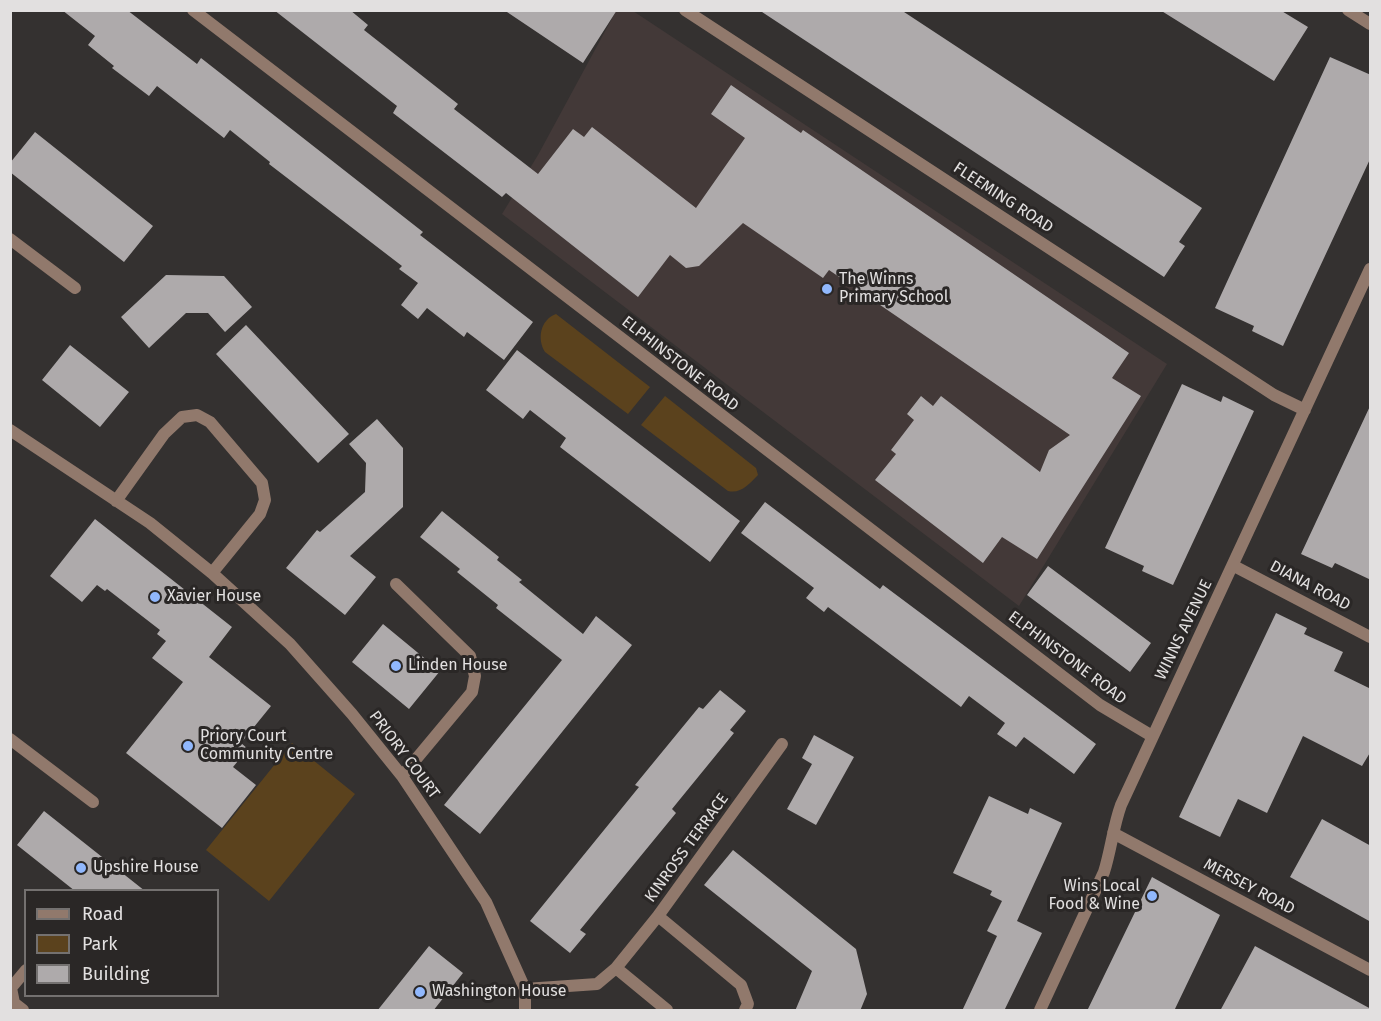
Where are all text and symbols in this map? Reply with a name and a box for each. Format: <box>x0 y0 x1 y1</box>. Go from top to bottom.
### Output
street label: FLEEMING ROAD <box>949 159 1057 237</box>
place label: The Winns Primary School <box>839 270 948 308</box>
marker: The Winns Primary School <box>820 282 834 296</box>
street label: ELPHINSTONE ROAD <box>618 312 742 416</box>
street label: DIANA ROAD <box>1266 557 1354 615</box>
street label: WINNS AVENUE <box>1151 577 1217 683</box>
place label: Xavier House <box>167 587 261 607</box>
marker: Xavier House <box>148 590 162 604</box>
street label: ELPHINSTONE ROAD <box>1004 607 1130 709</box>
place label: Linden House <box>408 656 507 676</box>
marker: Linden House <box>389 659 403 673</box>
street label: PRIORY COURT <box>365 707 443 803</box>
place label: Priory Court Community Centre <box>200 727 333 765</box>
marker: Priory Court Community Centre <box>181 739 195 753</box>
street label: KINROSS TERRACE <box>641 790 733 906</box>
street label: MERSEY ROAD <box>1200 855 1298 919</box>
place label: Upshire House <box>93 858 199 878</box>
marker: Upshire House <box>74 861 88 875</box>
place label: Wins Local Food & Wine <box>1048 877 1140 915</box>
legend <box>24 889 219 997</box>
marker: Wins Local Food & Wine <box>1145 889 1159 903</box>
text: Road <box>82 903 124 925</box>
text: Park <box>82 933 117 955</box>
text: Building <box>82 963 149 985</box>
place label: Washington House <box>432 982 567 1002</box>
marker: Washington House <box>413 985 427 999</box>

